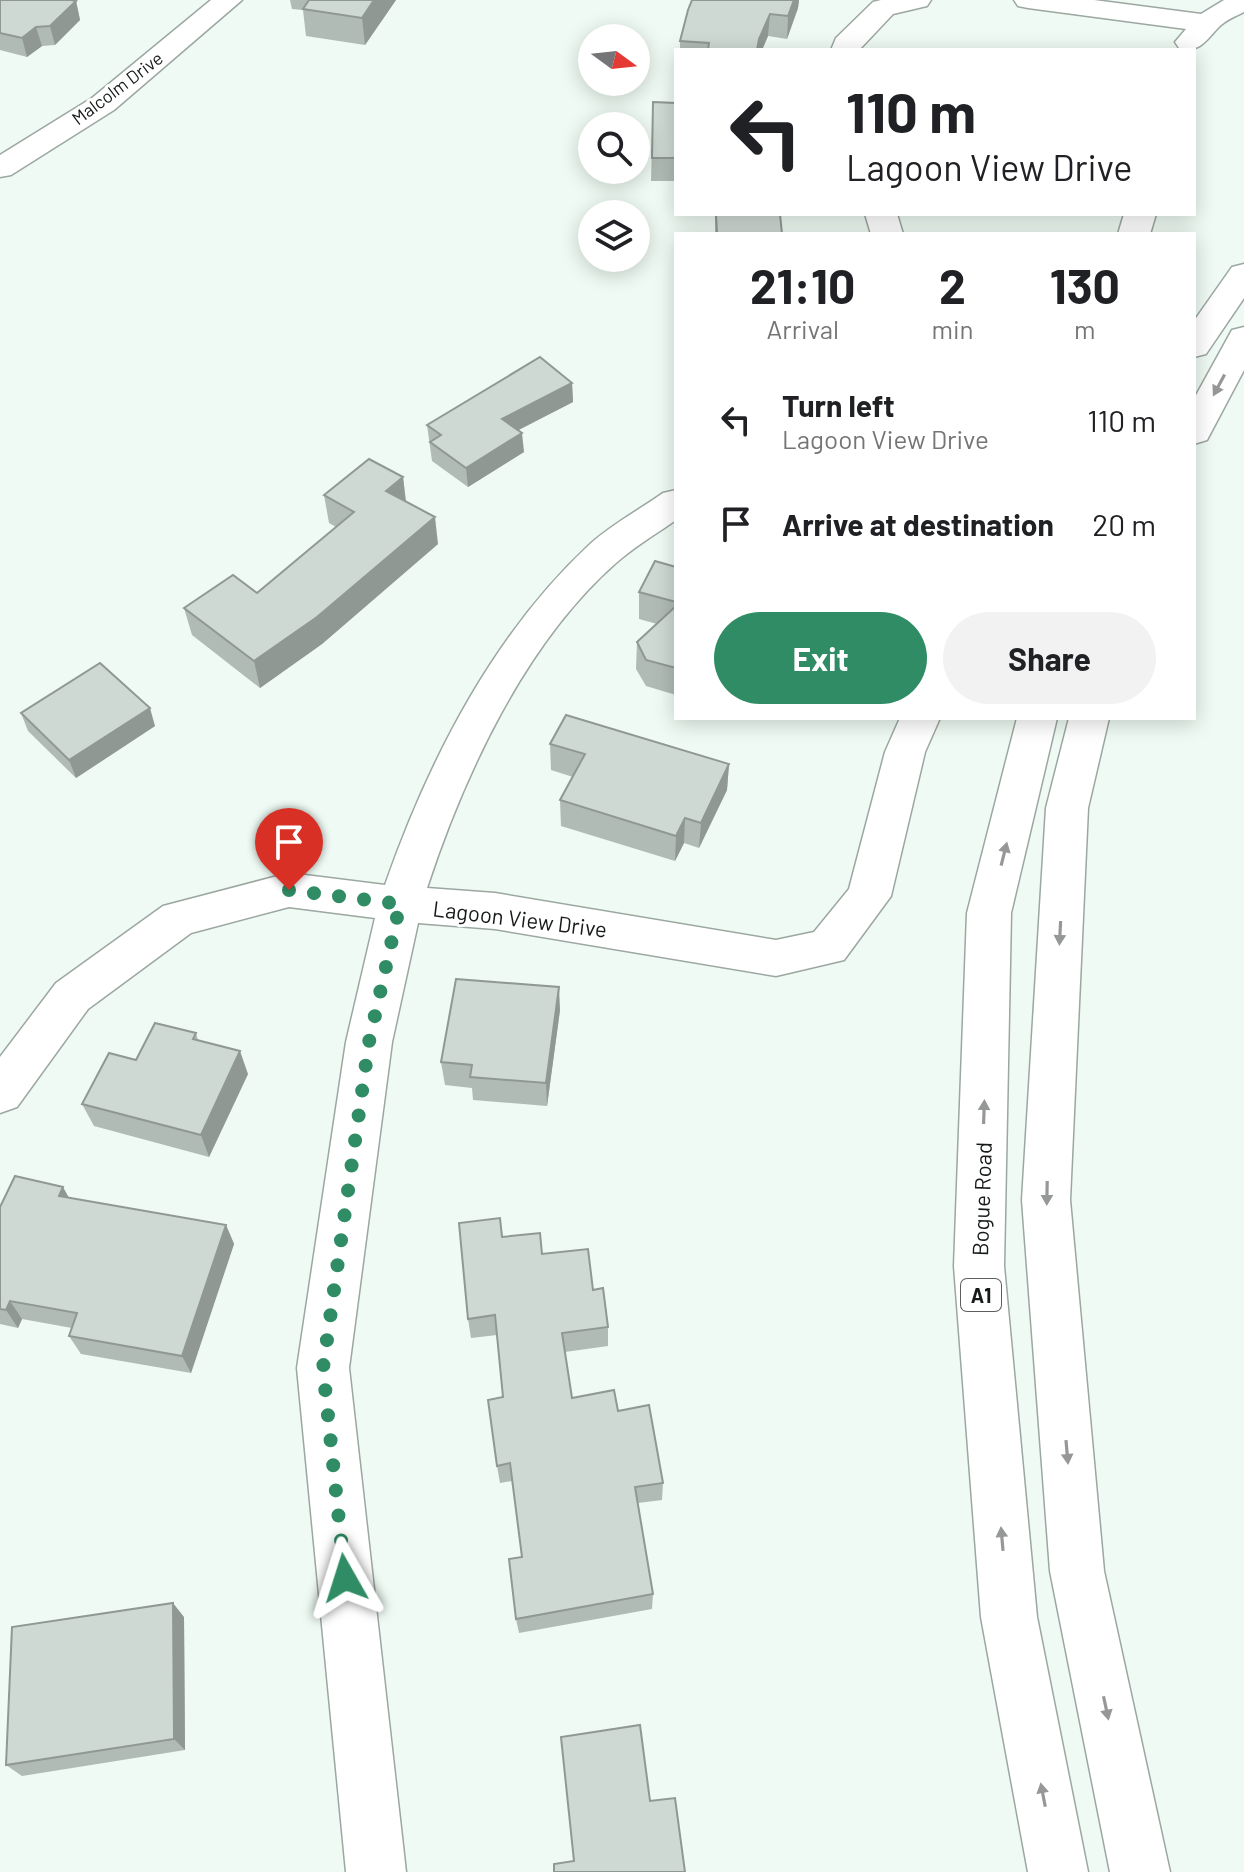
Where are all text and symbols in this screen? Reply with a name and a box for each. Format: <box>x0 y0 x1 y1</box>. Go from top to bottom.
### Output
north arrow <box>578 24 650 96</box>
map controls <box>578 24 650 272</box>
street label: Malcolm Drive <box>67 47 167 129</box>
text: 110 m <box>846 77 976 144</box>
icon: left <box>714 80 818 184</box>
button: search <box>578 112 650 184</box>
text: Lagoon View Drive <box>846 145 1132 188</box>
button: layers <box>578 200 650 272</box>
text: 21:10 <box>750 256 855 314</box>
text: 2 <box>939 256 966 314</box>
text: 130 <box>1050 256 1120 314</box>
text: Arrival <box>766 313 839 344</box>
text: min <box>931 313 974 344</box>
text: m <box>1074 313 1096 344</box>
one-way arrow <box>1212 374 1226 396</box>
text: Turn left <box>782 387 895 423</box>
icon: left <box>714 398 758 442</box>
text: 110 m <box>1087 402 1156 438</box>
text: Lagoon View Drive <box>782 423 989 454</box>
icon: arrive <box>714 502 758 546</box>
text: Arrive at destination <box>782 506 1054 542</box>
text: 20 m <box>1092 506 1156 542</box>
button: Exit <box>714 612 927 704</box>
button: Share <box>943 612 1156 704</box>
pin <box>255 808 323 890</box>
icon: arrive <box>267 820 311 864</box>
one-way arrow <box>998 841 1010 866</box>
street label: Lagoon View Drive <box>432 894 608 942</box>
one-way arrow <box>1054 921 1067 946</box>
one-way arrow <box>977 1099 990 1124</box>
street label: Bogue Road <box>966 1142 996 1256</box>
one-way arrow <box>1040 1181 1053 1206</box>
road number: A1 <box>961 1279 1001 1311</box>
one-way arrow <box>1061 1440 1074 1465</box>
one-way arrow <box>995 1526 1008 1551</box>
position arrow <box>303 1536 387 1620</box>
one-way arrow <box>1100 1696 1113 1721</box>
one-way arrow <box>1037 1783 1049 1808</box>

